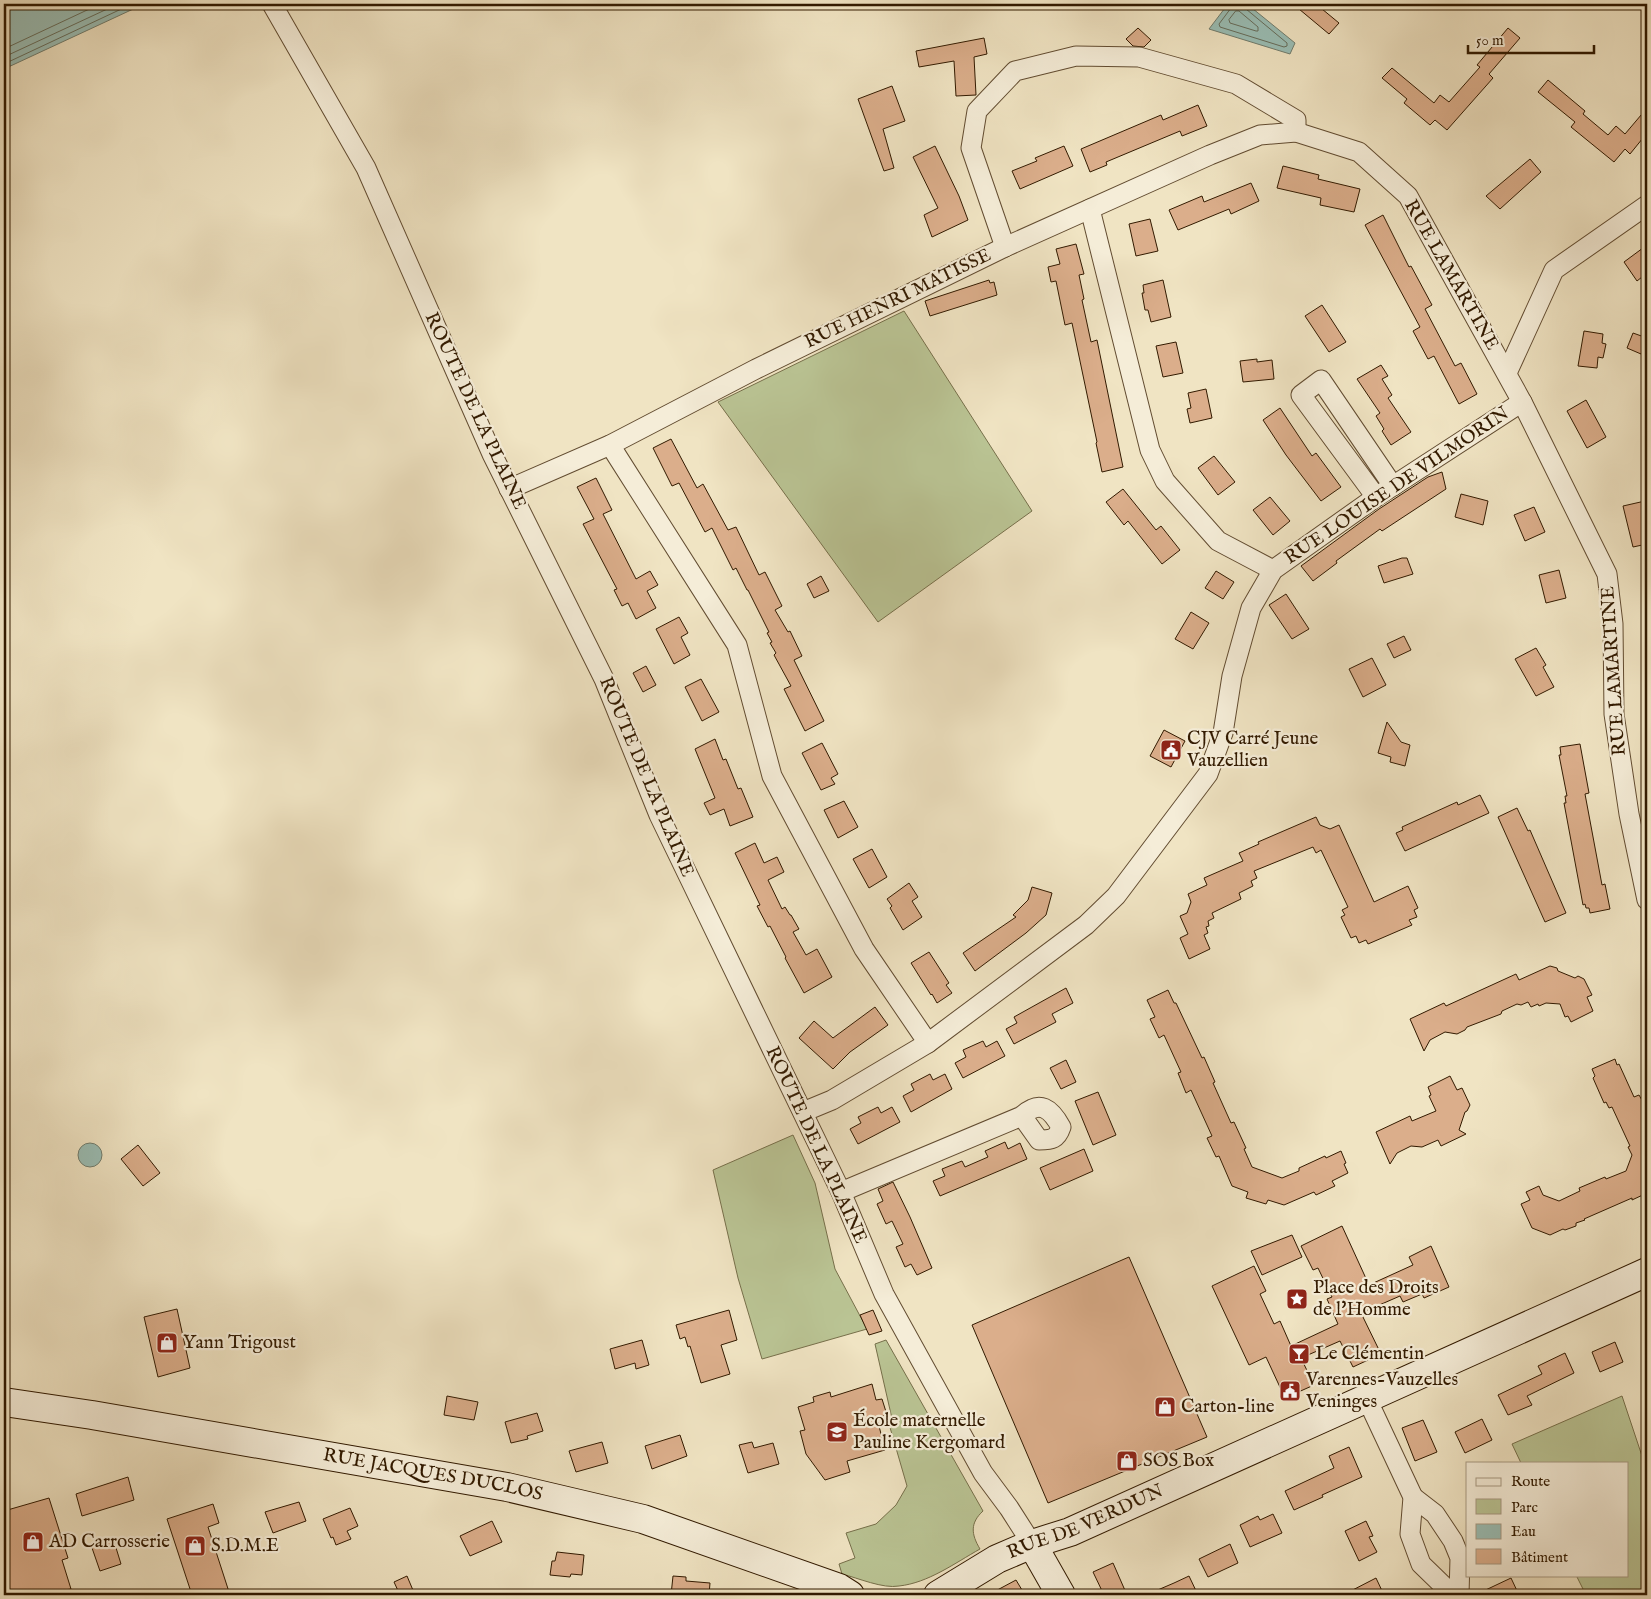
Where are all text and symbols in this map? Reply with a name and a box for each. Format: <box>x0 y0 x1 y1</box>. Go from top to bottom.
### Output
scale bar <box>1468 22 1595 54</box>
text: 50 m <box>1476 31 1504 50</box>
street label: RUE LAMARTINE <box>1398 195 1504 355</box>
street label: RUE HENRI MATISSE <box>801 243 995 355</box>
street label: ROUTE DE LA PLAINE <box>419 309 531 513</box>
street label: RUE LOUISE DE VILMORIN <box>1280 402 1514 570</box>
street label: RUE LAMARTINE <box>1596 585 1632 757</box>
street label: ROUTE DE LA PLAINE <box>593 673 699 881</box>
place label: CJV Carré Jeune Vauzellien <box>1186 727 1319 773</box>
public building icon: CJV Carré Jeune Vauzellien <box>1159 738 1183 762</box>
street label: ROUTE DE LA PLAINE <box>760 1043 872 1247</box>
place label: Place des Droits de l'Homme <box>1313 1276 1439 1322</box>
place icon: Place des Droits de l'Homme <box>1285 1287 1309 1311</box>
shop icon: Yann Trigoust <box>155 1331 179 1355</box>
place label: Yann Trigoust <box>183 1331 296 1355</box>
bar icon: Le Clémentin <box>1287 1342 1311 1366</box>
place label: Le Clémentin <box>1315 1342 1424 1366</box>
place label: Varennes-Vauzelles Veninges <box>1305 1368 1458 1414</box>
public building icon: Varennes-Vauzelles Veninges <box>1278 1379 1302 1403</box>
shop icon: Carton-line <box>1153 1395 1177 1419</box>
place label: Carton-line <box>1181 1395 1275 1419</box>
place label: École maternelle Pauline Kergomard <box>853 1408 1006 1455</box>
school or university icon: École maternelle Pauline Kergomard <box>825 1420 849 1444</box>
street label: RUE JACQUES DUCLOS <box>321 1443 545 1507</box>
shop icon: SOS Box <box>1115 1449 1139 1473</box>
place label: SOS Box <box>1143 1449 1214 1473</box>
legend <box>1466 1462 1628 1576</box>
text: Route <box>1511 1472 1550 1491</box>
street label: RUE DE VERDUN <box>1004 1479 1167 1565</box>
text: Parc <box>1511 1498 1538 1517</box>
text: Eau <box>1511 1522 1536 1541</box>
shop icon: AD Carrosserie <box>21 1530 45 1554</box>
place label: AD Carrosserie <box>48 1530 170 1554</box>
shop icon: S.D.M.E <box>183 1534 207 1558</box>
place label: S.D.M.E <box>211 1534 279 1558</box>
text: Bâtiment <box>1511 1548 1568 1567</box>

